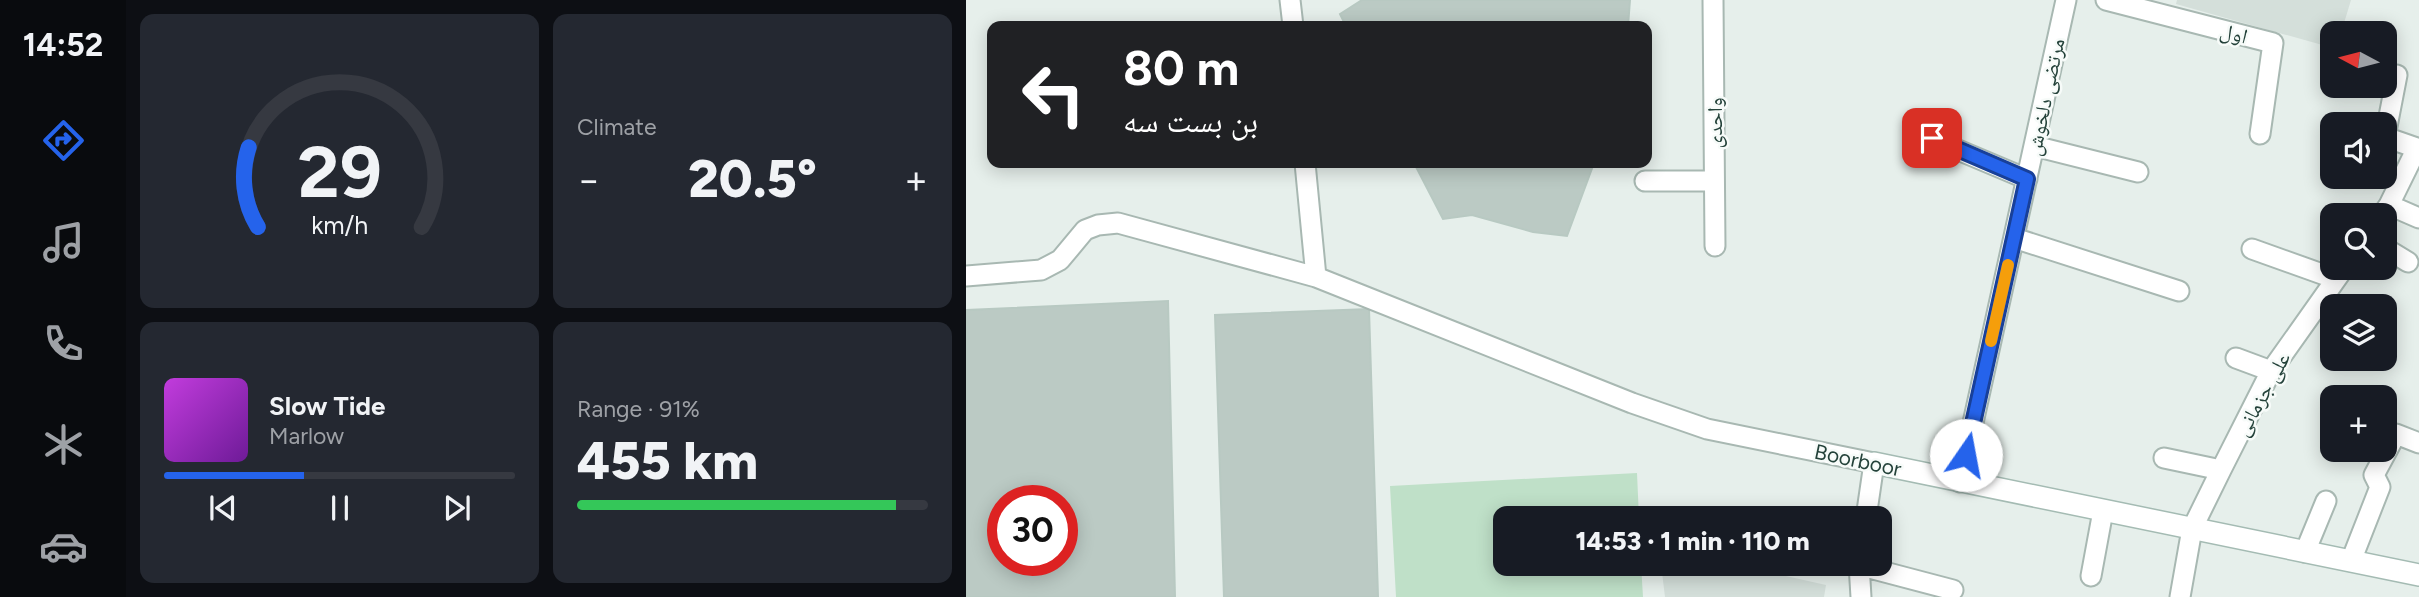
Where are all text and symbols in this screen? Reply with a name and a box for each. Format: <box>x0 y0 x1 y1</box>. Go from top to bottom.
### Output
street label: اول <box>2218 17 2250 49</box>
north arrow <box>2320 21 2398 98</box>
map controls <box>2320 21 2397 462</box>
text: 14:52 <box>23 26 103 64</box>
street label: مرتضی دلخوش <box>2020 36 2071 158</box>
text: 80 m <box>1123 38 1239 97</box>
icon: left <box>1008 49 1099 140</box>
street label: واحدی <box>1702 97 1727 149</box>
text: بن بست سه <box>1123 102 1258 140</box>
pin <box>1902 108 1962 168</box>
button: sound <box>2320 112 2397 189</box>
text: Climate <box>577 113 656 141</box>
icon: directions <box>39 116 88 165</box>
icon: arrive <box>1913 119 1951 157</box>
text: 29 <box>297 128 382 215</box>
text: 20.5° <box>688 148 817 210</box>
text: − <box>577 157 601 203</box>
text: + <box>904 157 928 203</box>
button: search <box>2320 203 2397 280</box>
text: km/h <box>311 210 368 240</box>
icon: music <box>39 218 88 267</box>
button: layers <box>2320 294 2397 371</box>
icon: phone <box>39 319 88 368</box>
street label: علی جزمانی <box>2229 347 2296 441</box>
button: + <box>2320 385 2397 462</box>
text: Slow Tide <box>269 390 385 422</box>
text: Range · 91% <box>577 395 700 423</box>
position arrow <box>1929 418 2003 492</box>
icon: climate <box>39 420 88 469</box>
text: Marlow <box>269 422 344 450</box>
text: 455 km <box>577 430 758 492</box>
street label: Boorboor <box>1812 439 1904 481</box>
speed limit sign: 30 <box>987 485 1078 576</box>
icon: previous <box>204 489 242 527</box>
icon: pause <box>321 489 359 527</box>
icon: next <box>438 489 476 527</box>
icon: car <box>39 522 88 571</box>
text: 14:53 · 1 min · 110 m <box>1575 525 1810 557</box>

